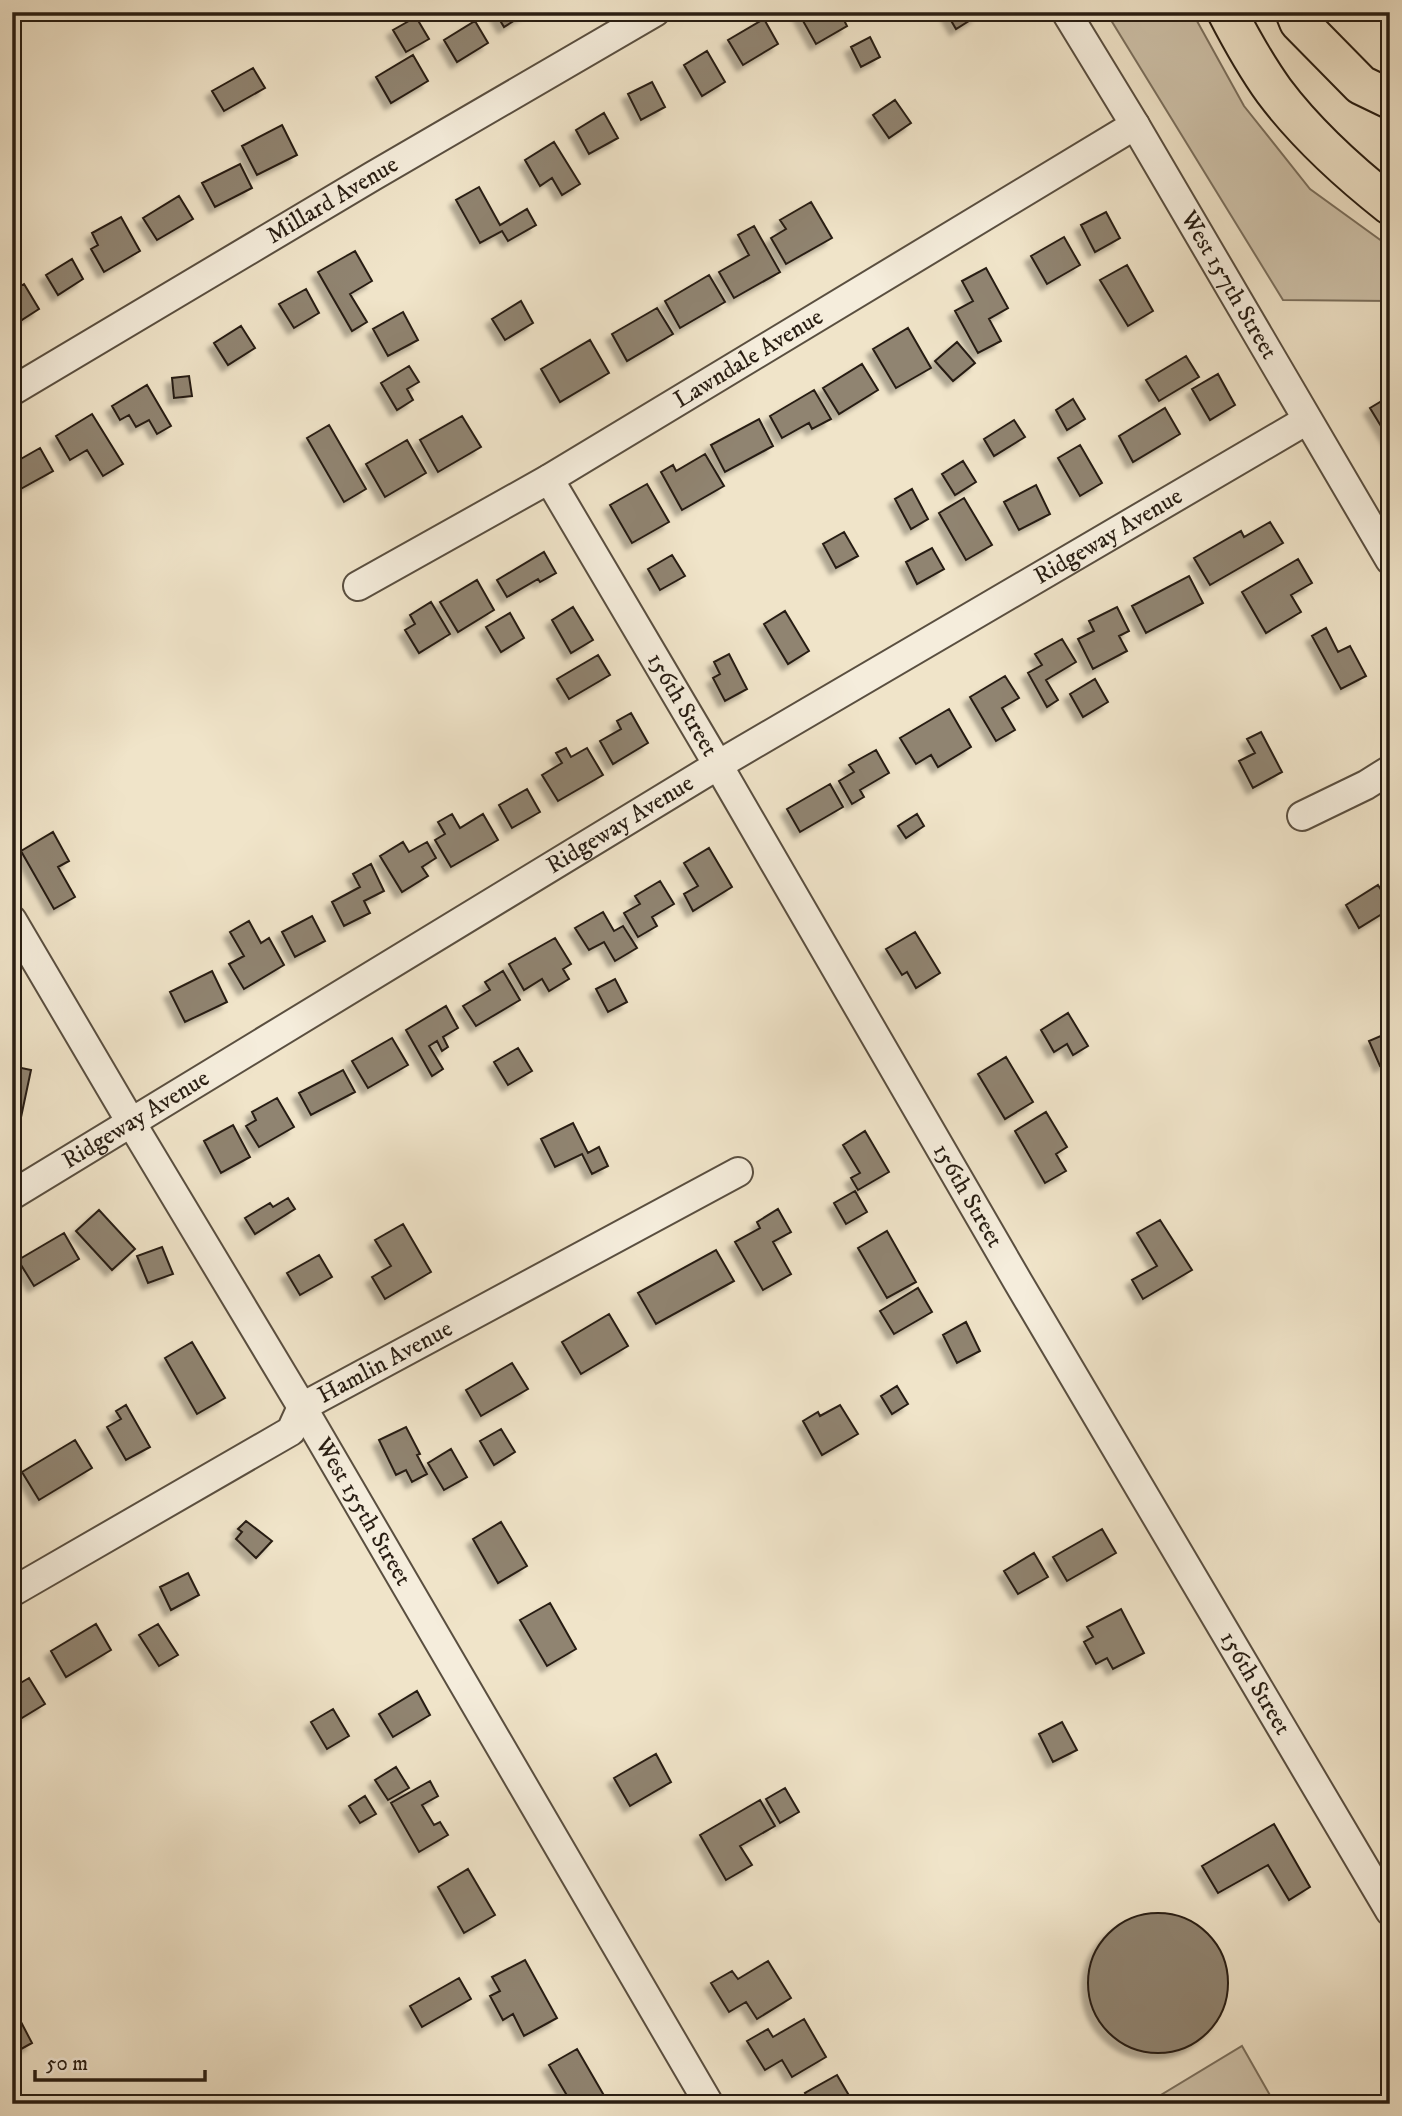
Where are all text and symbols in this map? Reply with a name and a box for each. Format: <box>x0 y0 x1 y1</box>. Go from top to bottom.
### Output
street label: Millard Avenue <box>261 150 404 251</box>
street label: West 157th Street <box>1173 205 1284 365</box>
street label: Lawndale Avenue <box>668 302 829 415</box>
street label: Ridgeway Avenue <box>1029 481 1188 591</box>
street label: 156th Street <box>640 647 725 762</box>
street label: Ridgeway Avenue <box>541 768 699 881</box>
street label: Ridgeway Avenue <box>57 1063 215 1176</box>
street label: 156th Street <box>926 1138 1010 1253</box>
street label: Hamlin Avenue <box>313 1314 458 1411</box>
street label: West 155th Street <box>308 1431 418 1591</box>
street label: 156th Street <box>1213 1626 1298 1741</box>
scale bar <box>35 2039 205 2083</box>
text: 50 m <box>46 2051 88 2077</box>

